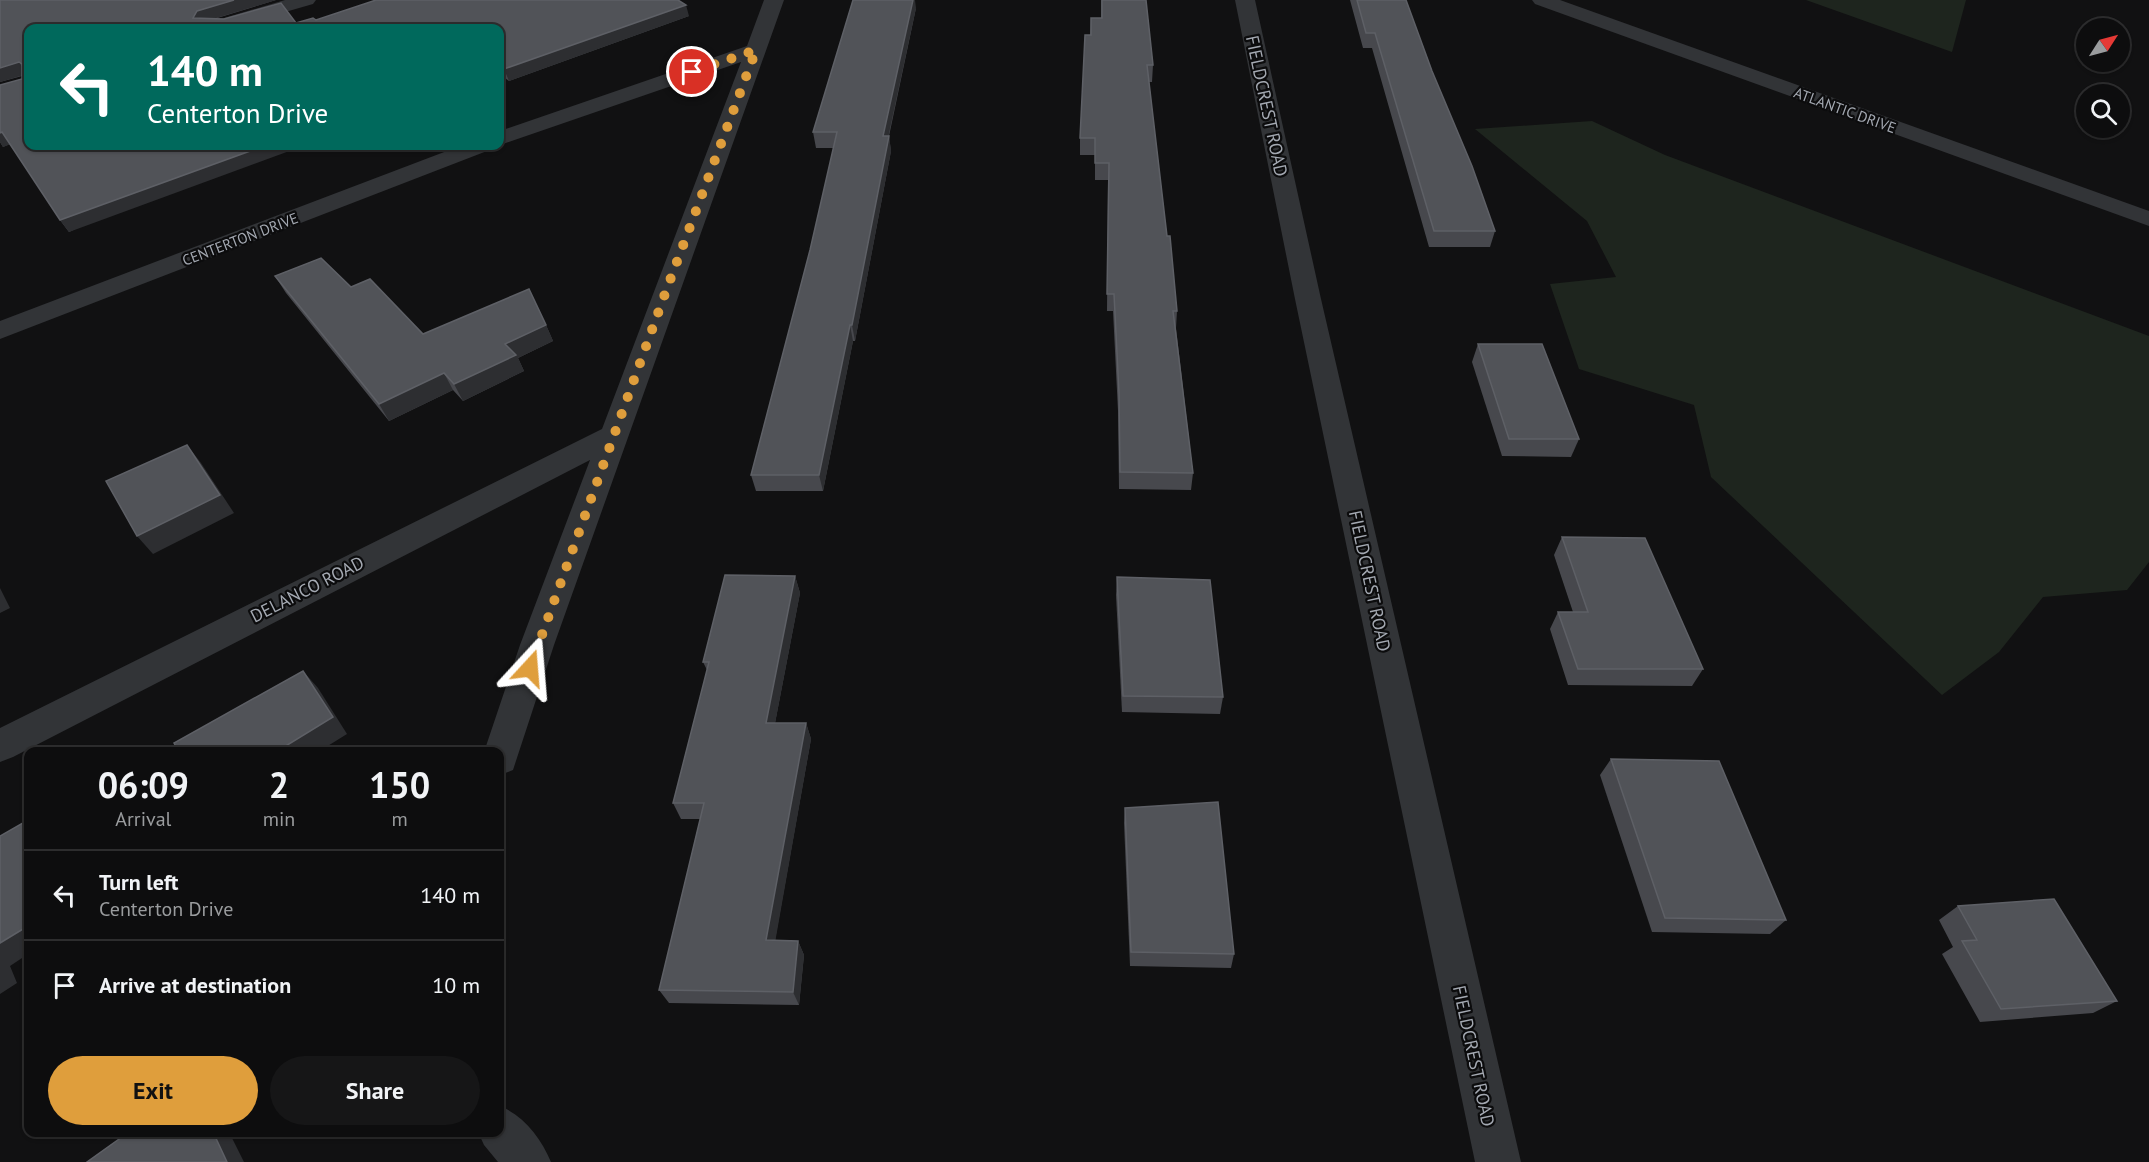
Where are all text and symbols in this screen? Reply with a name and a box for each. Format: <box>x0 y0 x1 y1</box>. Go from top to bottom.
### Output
north arrow <box>2076 18 2130 72</box>
map controls <box>2076 18 2130 138</box>
street label: FIELDCREST ROAD <box>1241 33 1293 179</box>
text: 140 m <box>147 43 263 98</box>
pin <box>666 46 717 97</box>
icon: left <box>48 48 126 126</box>
icon: arrive <box>675 55 708 88</box>
street label: ATLANTIC DRIVE <box>1791 83 1899 137</box>
button: search <box>2076 84 2130 138</box>
text: Centerton Drive <box>147 96 328 130</box>
street label: CENTERTON DRIVE <box>179 208 301 270</box>
street label: FIELDCREST ROAD <box>1344 508 1396 654</box>
street label: DELANCO ROAD <box>246 550 368 628</box>
position arrow <box>498 636 562 700</box>
text: 06:09 <box>98 761 189 808</box>
text: 2 <box>269 761 289 808</box>
text: 150 <box>369 761 430 808</box>
text: Arrival <box>115 806 171 832</box>
text: min <box>263 806 295 832</box>
text: m <box>392 806 408 832</box>
text: Turn left <box>99 868 179 896</box>
icon: left <box>48 879 81 912</box>
text: 140 m <box>420 881 480 909</box>
text: Centerton Drive <box>99 896 233 922</box>
icon: arrive <box>48 969 81 1002</box>
text: Arrive at destination <box>99 971 291 999</box>
text: 10 m <box>432 971 480 999</box>
street label: FIELDCREST ROAD <box>1448 983 1500 1129</box>
button: Exit <box>48 1056 258 1125</box>
button: Share <box>270 1056 480 1125</box>

